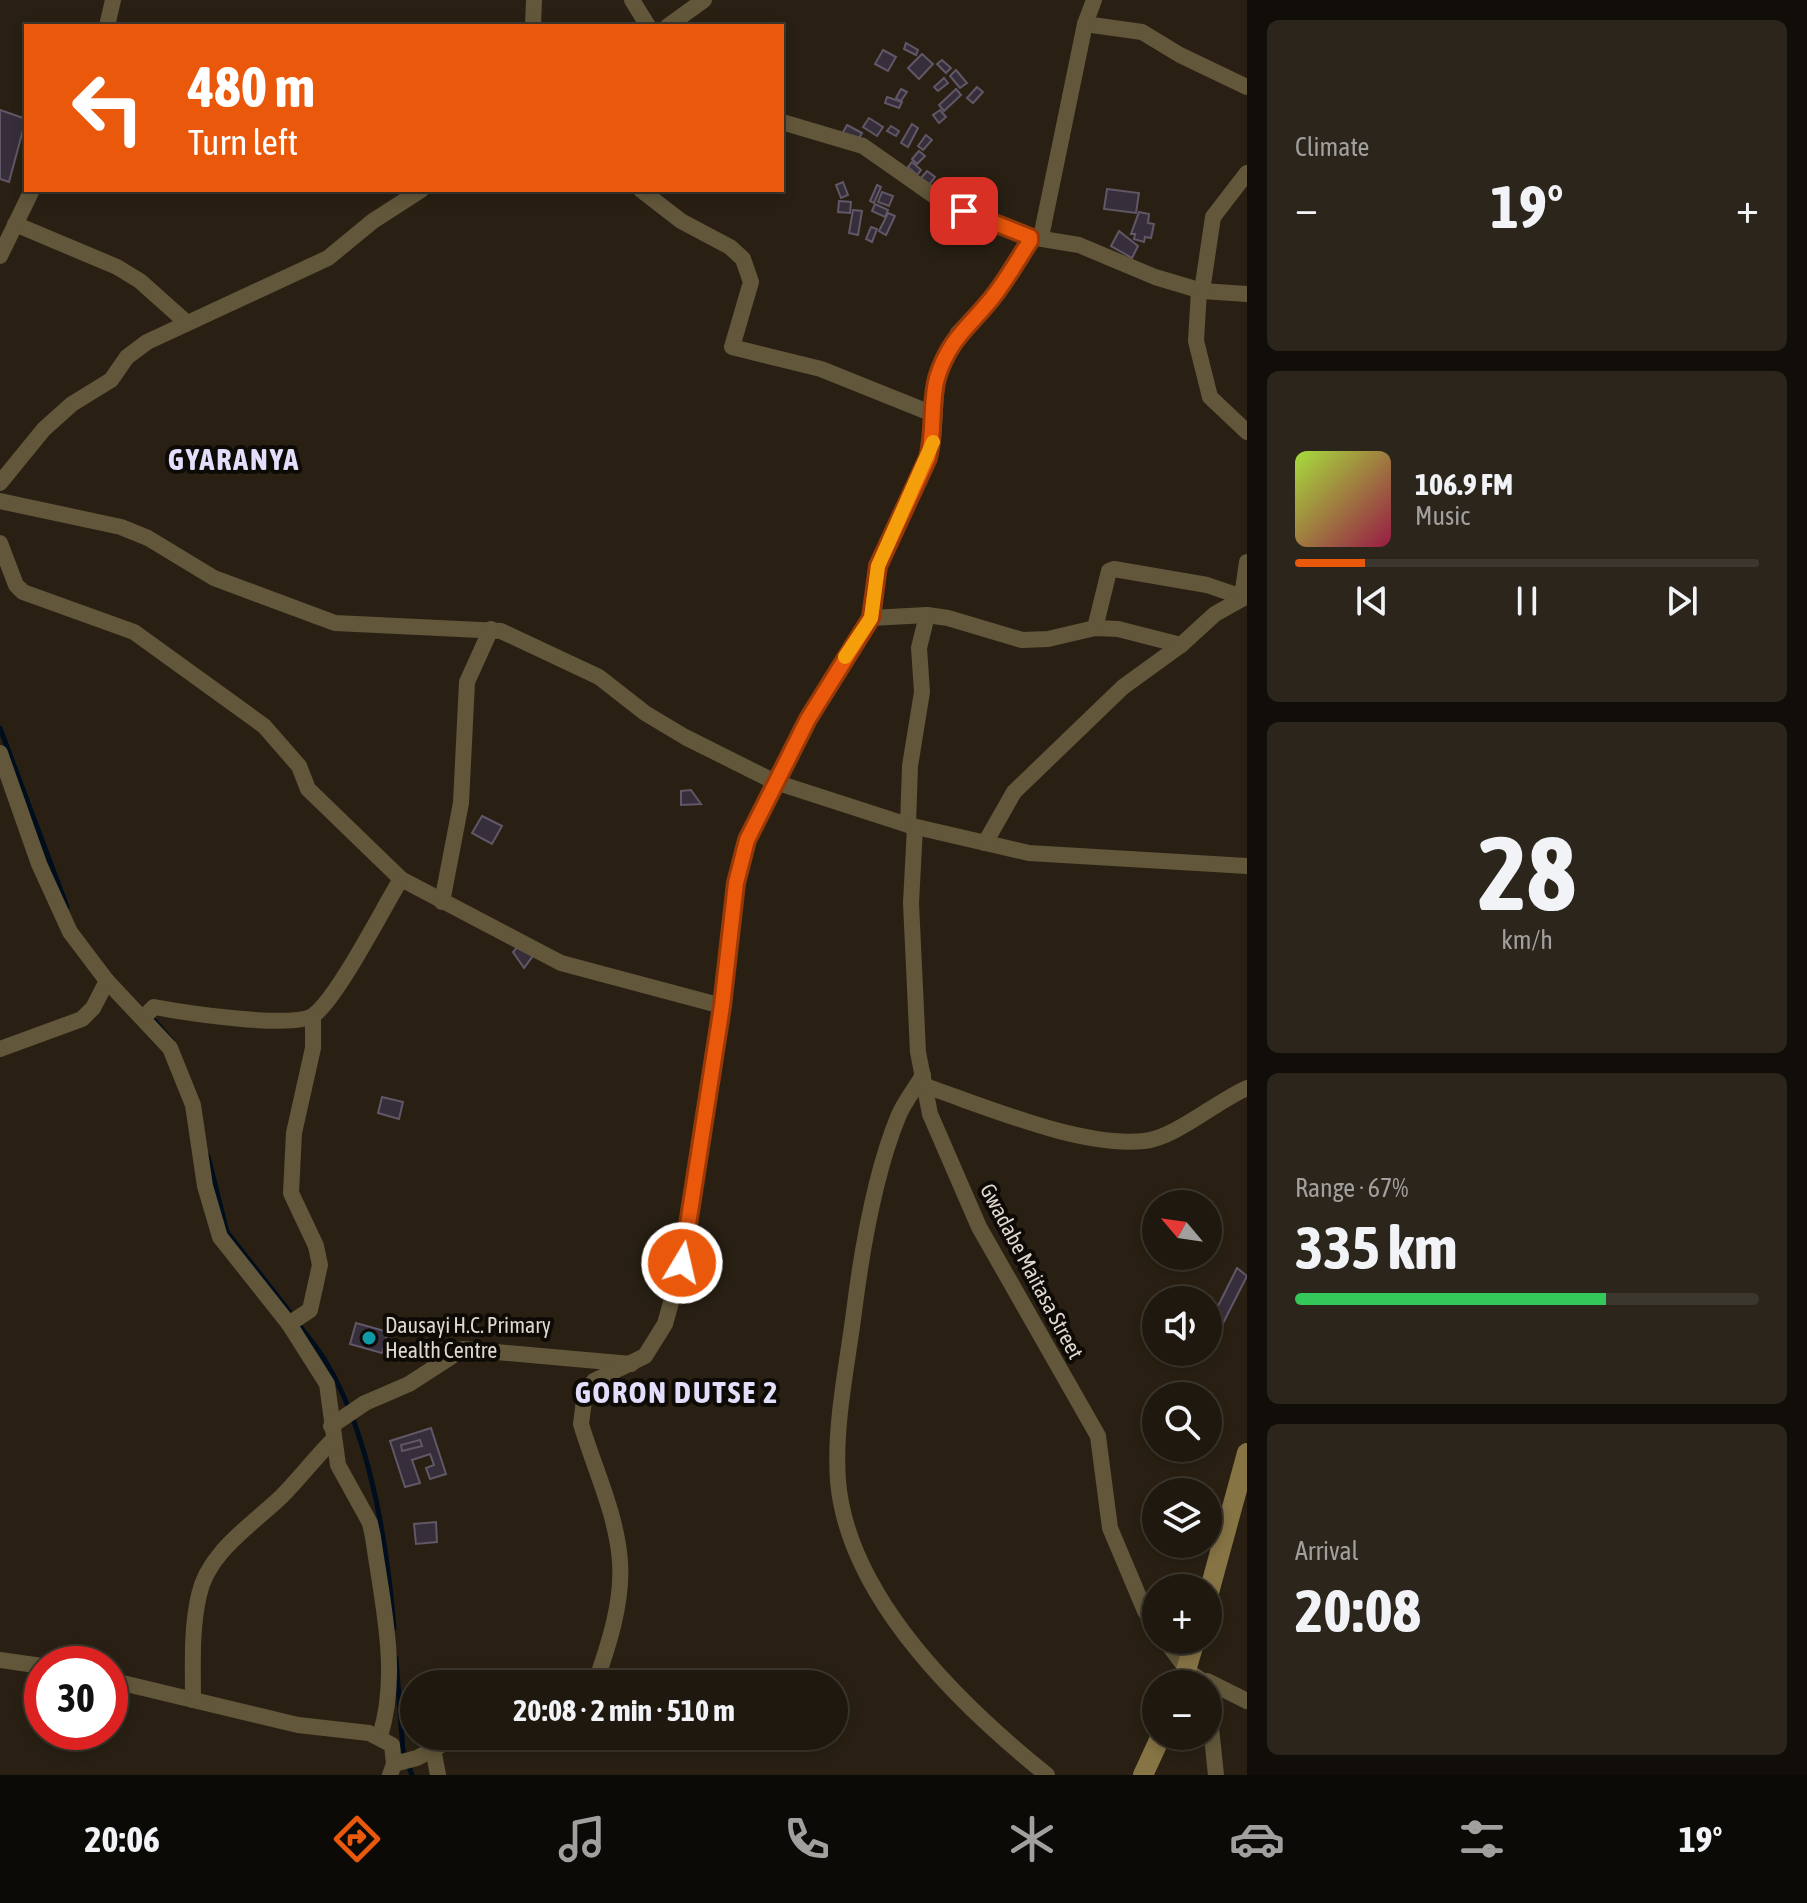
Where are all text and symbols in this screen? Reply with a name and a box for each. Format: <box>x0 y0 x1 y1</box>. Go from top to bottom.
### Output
text: 480 m <box>188 55 315 119</box>
icon: left <box>56 56 160 160</box>
text: Turn left <box>188 121 298 163</box>
text: Climate <box>1295 132 1369 162</box>
text: 19° <box>1491 172 1563 241</box>
pin <box>930 177 998 245</box>
text: − <box>1295 182 1318 232</box>
text: + <box>1736 182 1759 232</box>
icon: arrive <box>942 189 986 233</box>
district label: GYARANYA <box>168 442 300 476</box>
text: 106.9 FM <box>1415 467 1513 501</box>
text: Music <box>1415 501 1470 531</box>
icon: previous <box>1350 579 1394 623</box>
icon: pause <box>1505 579 1549 623</box>
icon: next <box>1660 579 1704 623</box>
text: 28 <box>1478 813 1576 932</box>
text: km/h <box>1501 925 1553 955</box>
text: Range · 67% <box>1295 1173 1408 1203</box>
street label: Gwadabe Maitasa Street <box>975 1179 1089 1363</box>
north arrow <box>1142 1190 1222 1270</box>
map controls <box>1142 1190 1222 1750</box>
text: 335 km <box>1295 1213 1457 1282</box>
position arrow <box>640 1221 724 1305</box>
button: sound <box>1142 1286 1222 1366</box>
place label: Dausayi H.C. Primary Health Centre <box>385 1312 551 1363</box>
marker: Dausayi H.C. Primary Health Centre <box>360 1329 378 1347</box>
district label: GORON DUTSE 2 <box>575 1375 779 1409</box>
button: search <box>1142 1382 1222 1462</box>
button: layers <box>1142 1478 1222 1558</box>
text: Arrival <box>1295 1536 1359 1566</box>
button: + <box>1142 1574 1222 1654</box>
text: 20:08 <box>1295 1576 1421 1645</box>
speed limit sign: 30 <box>24 1646 128 1750</box>
button: − <box>1142 1670 1222 1750</box>
text: 20:08 · 2 min · 510 m <box>513 1693 735 1727</box>
icon: directions <box>329 1811 385 1867</box>
icon: music <box>554 1811 610 1867</box>
icon: phone <box>779 1811 835 1867</box>
icon: climate <box>1004 1811 1060 1867</box>
icon: car <box>1229 1811 1285 1867</box>
icon: filters <box>1454 1811 1510 1867</box>
text: 20:06 <box>84 1818 160 1860</box>
text: 19° <box>1679 1818 1722 1860</box>

